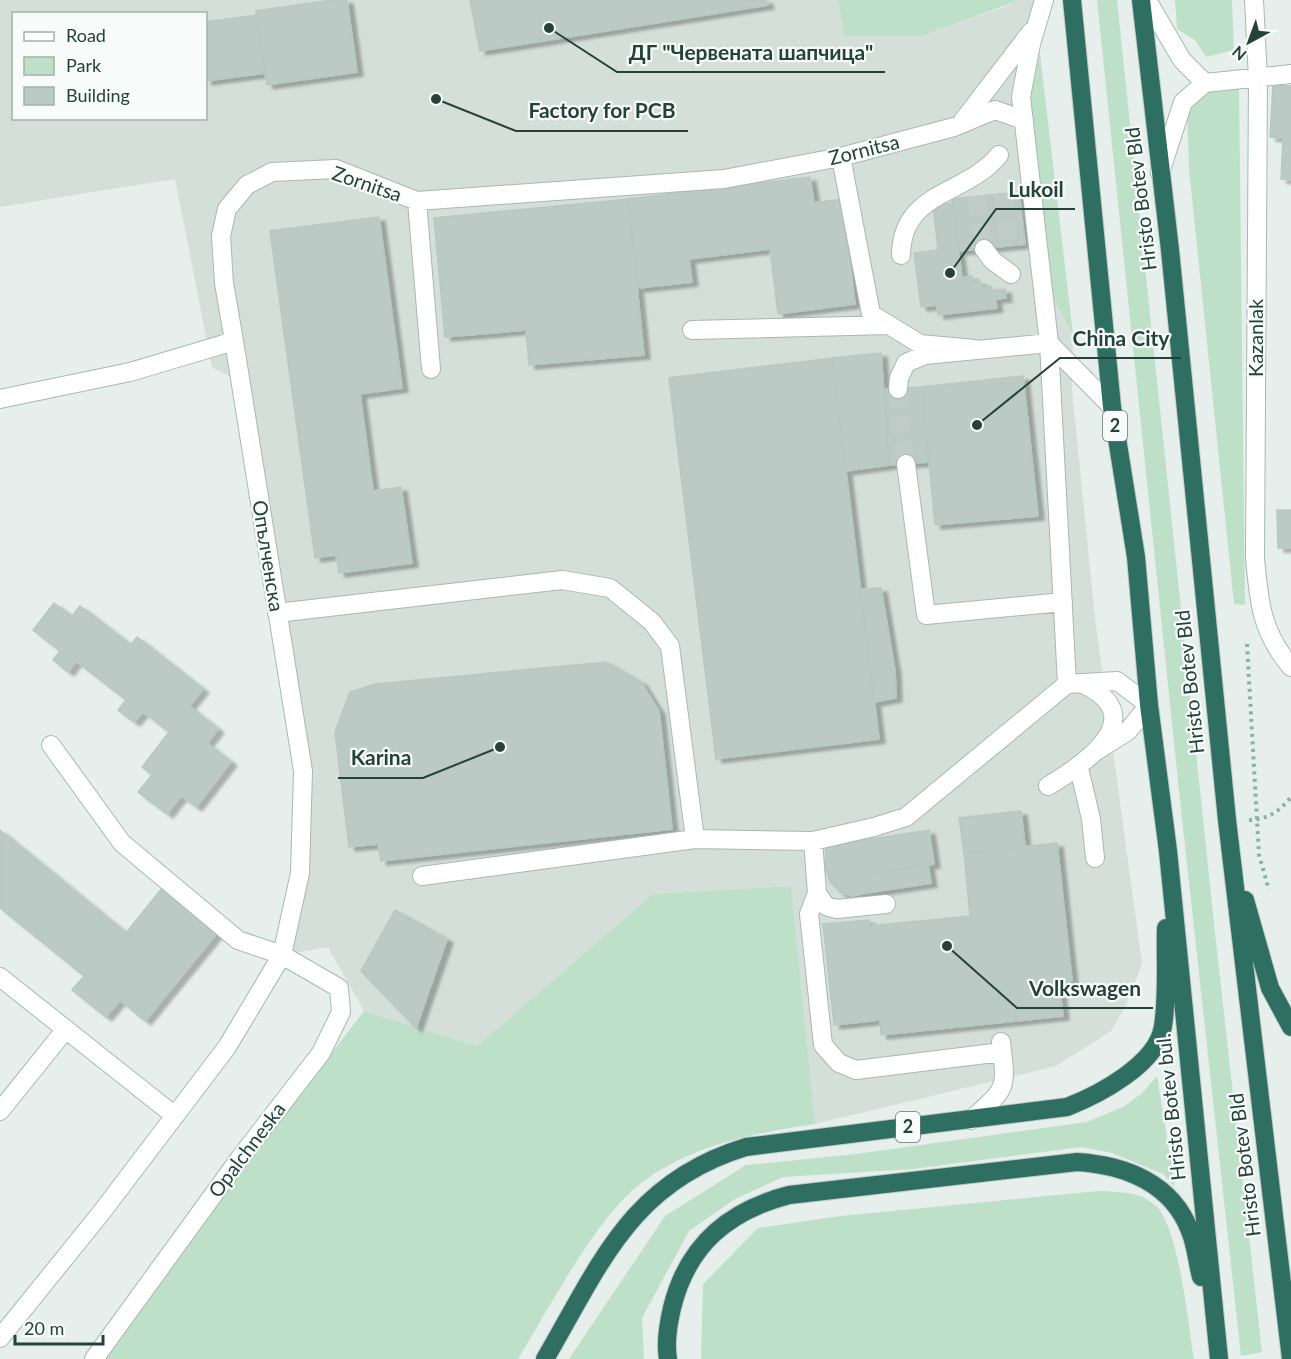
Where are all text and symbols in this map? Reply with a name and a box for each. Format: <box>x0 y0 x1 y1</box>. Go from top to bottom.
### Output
legend <box>12 12 207 120</box>
north arrow <box>1219 12 1279 72</box>
text: Road <box>66 24 106 46</box>
callout: ДГ "Червената шапчица" <box>617 33 885 72</box>
text: ДГ "Червената шапчица" <box>629 39 873 64</box>
text: N <box>1228 42 1250 65</box>
text: Park <box>66 54 102 76</box>
text: Building <box>66 84 130 106</box>
callout: Factory for PCB <box>516 92 688 131</box>
text: Factory for PCB <box>528 97 676 122</box>
street label: Hristo Botev Bld <box>1119 126 1161 272</box>
street label: Zornitsa <box>826 129 902 169</box>
street label: Zornitsa <box>329 160 405 206</box>
callout: Lukoil <box>996 170 1075 209</box>
text: Lukoil <box>1008 176 1064 201</box>
street label: Kazanlak <box>1243 298 1267 377</box>
callout: China City <box>1060 319 1181 358</box>
text: China City <box>1073 325 1170 350</box>
road number: 2 <box>1103 411 1127 441</box>
street label: Опълченска <box>248 498 290 613</box>
street label: Hristo Botev Bld <box>1170 609 1208 755</box>
callout: Karina <box>338 739 423 778</box>
text: Karina <box>351 744 411 769</box>
callout: Volkswagen <box>1017 969 1153 1008</box>
text: Volkswagen <box>1028 975 1141 1000</box>
street label: Hristo Botev bul. <box>1150 1032 1190 1182</box>
street label: Hristo Botev Bld <box>1223 1092 1265 1238</box>
street label: Opalchneska <box>203 1097 290 1202</box>
road number: 2 <box>896 1112 920 1142</box>
scale bar <box>15 1308 104 1346</box>
text: 20 m <box>24 1317 64 1339</box>

